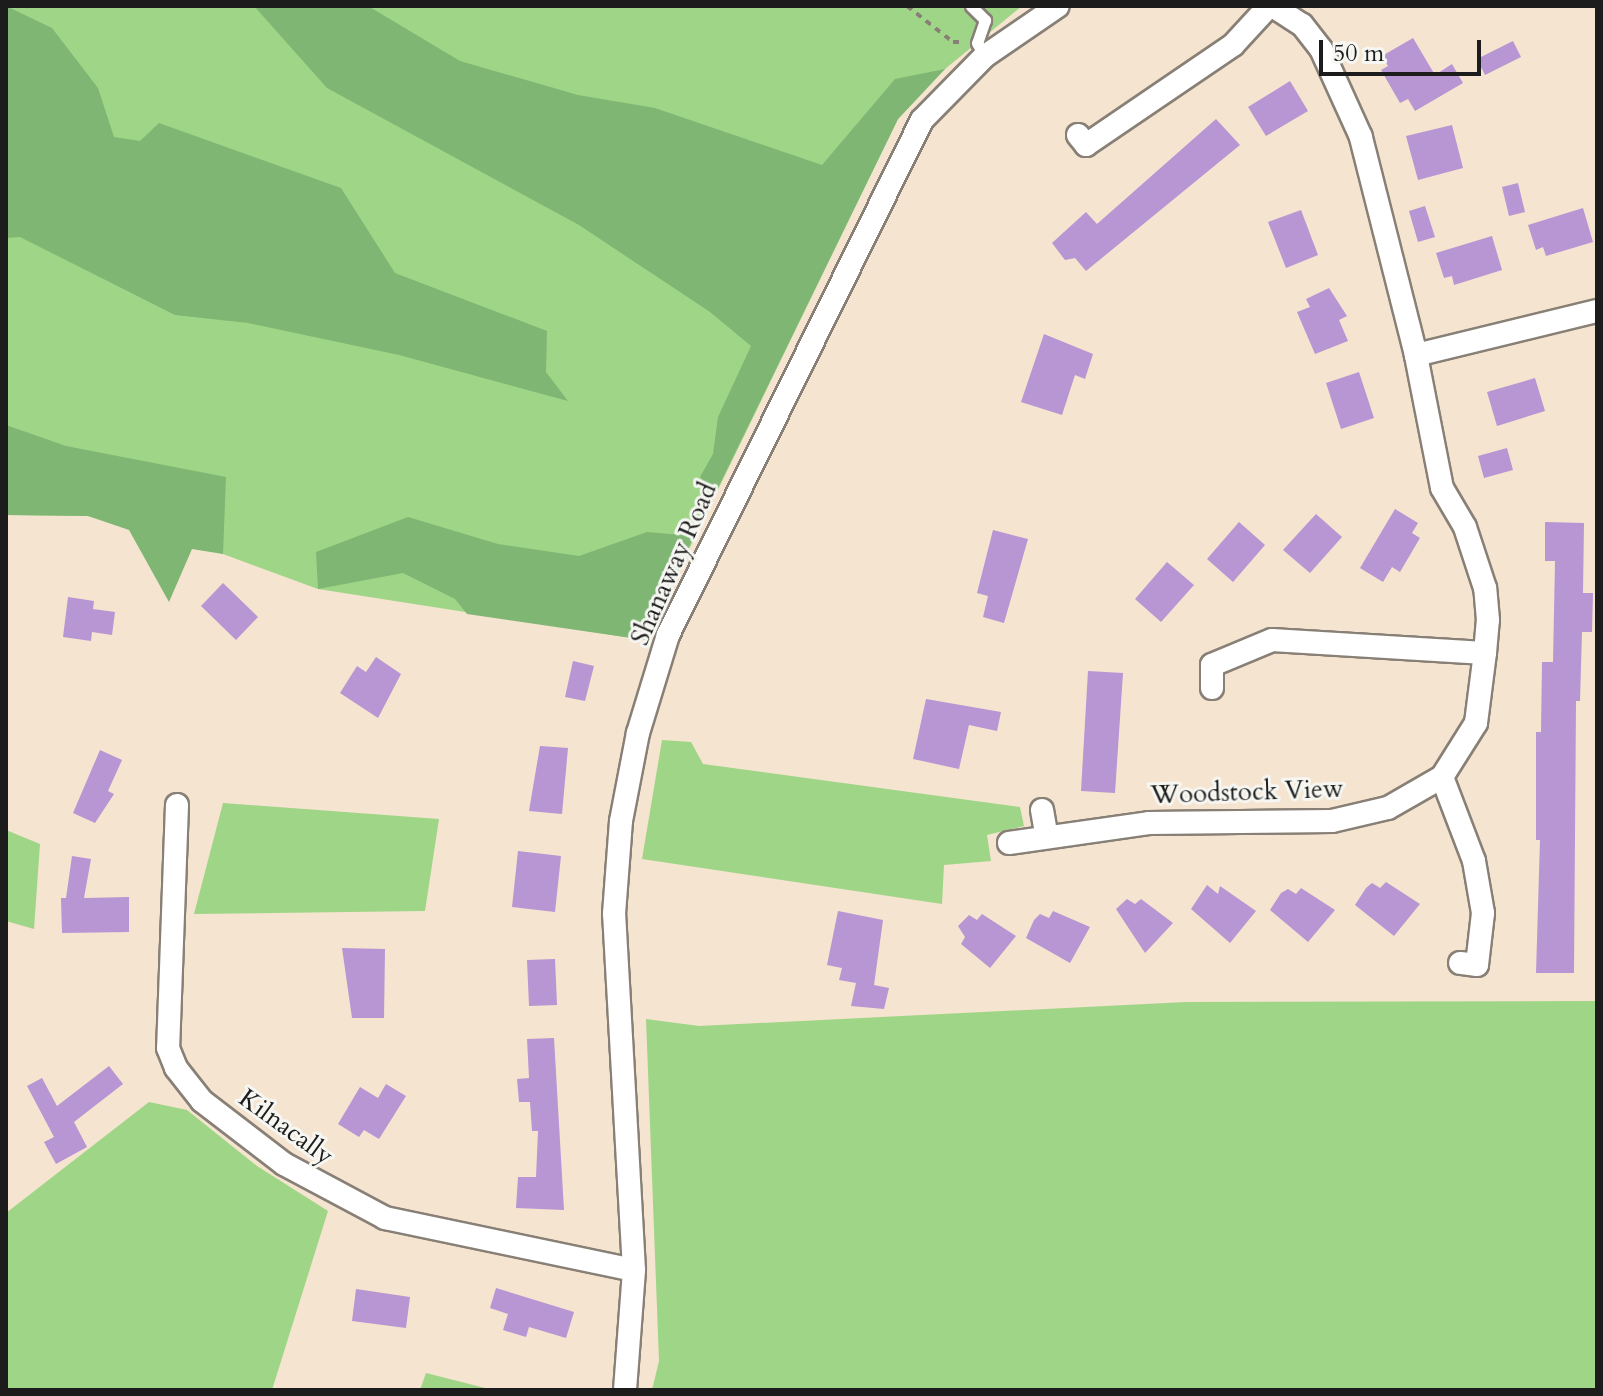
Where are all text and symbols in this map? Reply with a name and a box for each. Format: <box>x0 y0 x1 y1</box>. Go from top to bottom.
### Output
scale bar <box>1323 24 1485 74</box>
text: 50 m <box>1333 37 1384 70</box>
street label: Shanaway Road <box>624 478 724 650</box>
street label: Woodstock View <box>1150 773 1344 811</box>
street label: Kilnacally <box>233 1082 339 1172</box>

